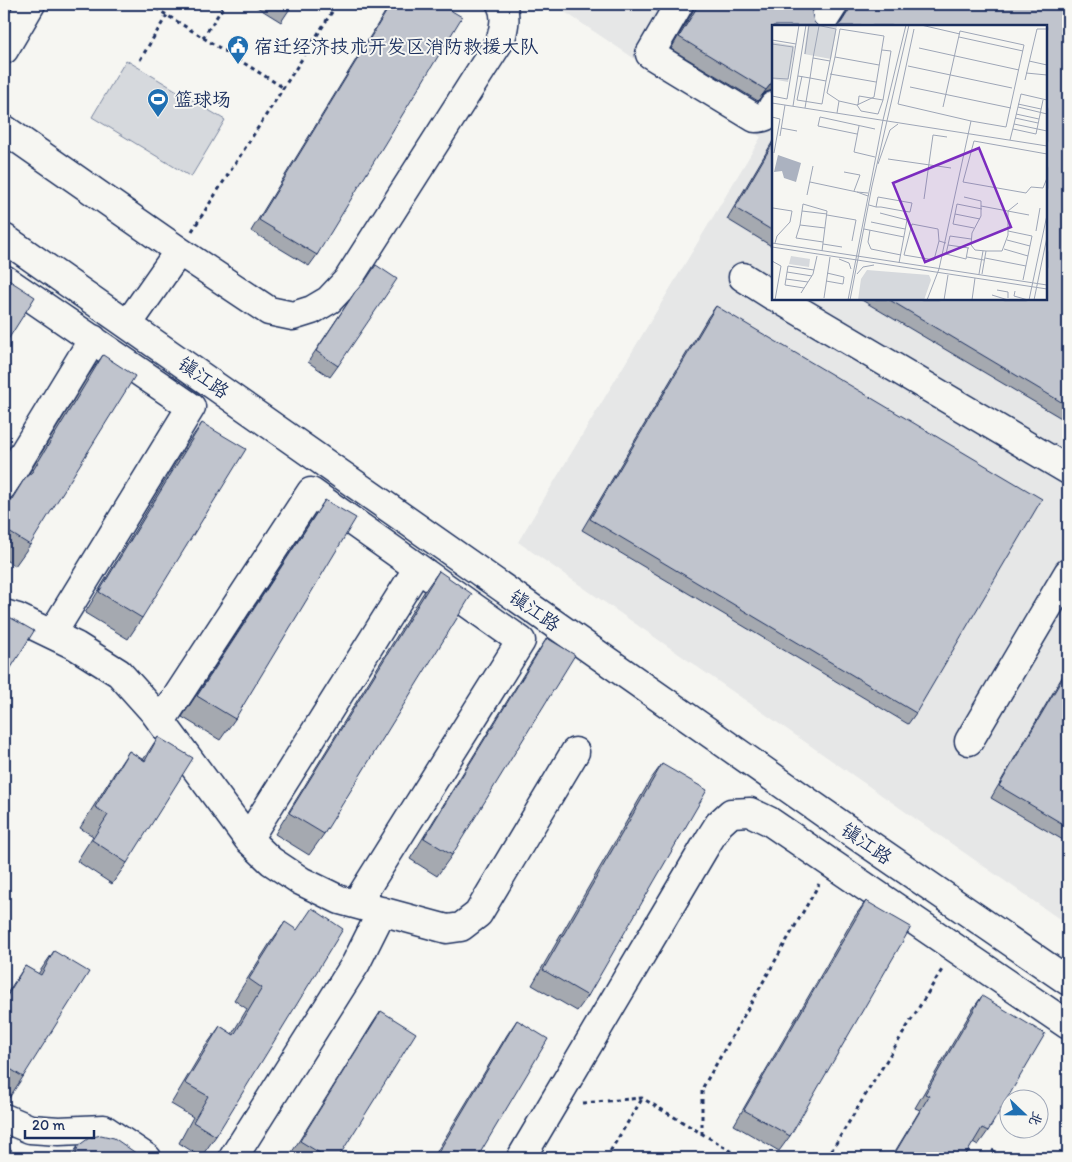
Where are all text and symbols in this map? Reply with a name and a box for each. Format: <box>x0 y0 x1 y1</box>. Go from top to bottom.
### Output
inset map <box>772 25 1047 300</box>
public building icon: 宿迁经济技术开发区消防救援大队 <box>226 34 250 65</box>
place label: 宿迁经济技术开发区消防救援大队 <box>254 35 539 58</box>
sports icon: 篮球场 <box>146 87 170 118</box>
place label: 篮球场 <box>174 88 231 111</box>
street label: 镇江路 <box>174 352 234 403</box>
street label: 镇江路 <box>505 585 565 636</box>
street label: 镇江路 <box>837 818 897 869</box>
north arrow <box>1000 1090 1050 1140</box>
scale bar <box>25 1107 94 1139</box>
text: 北 <box>1025 1109 1046 1128</box>
text: 20 m <box>32 1116 66 1134</box>

